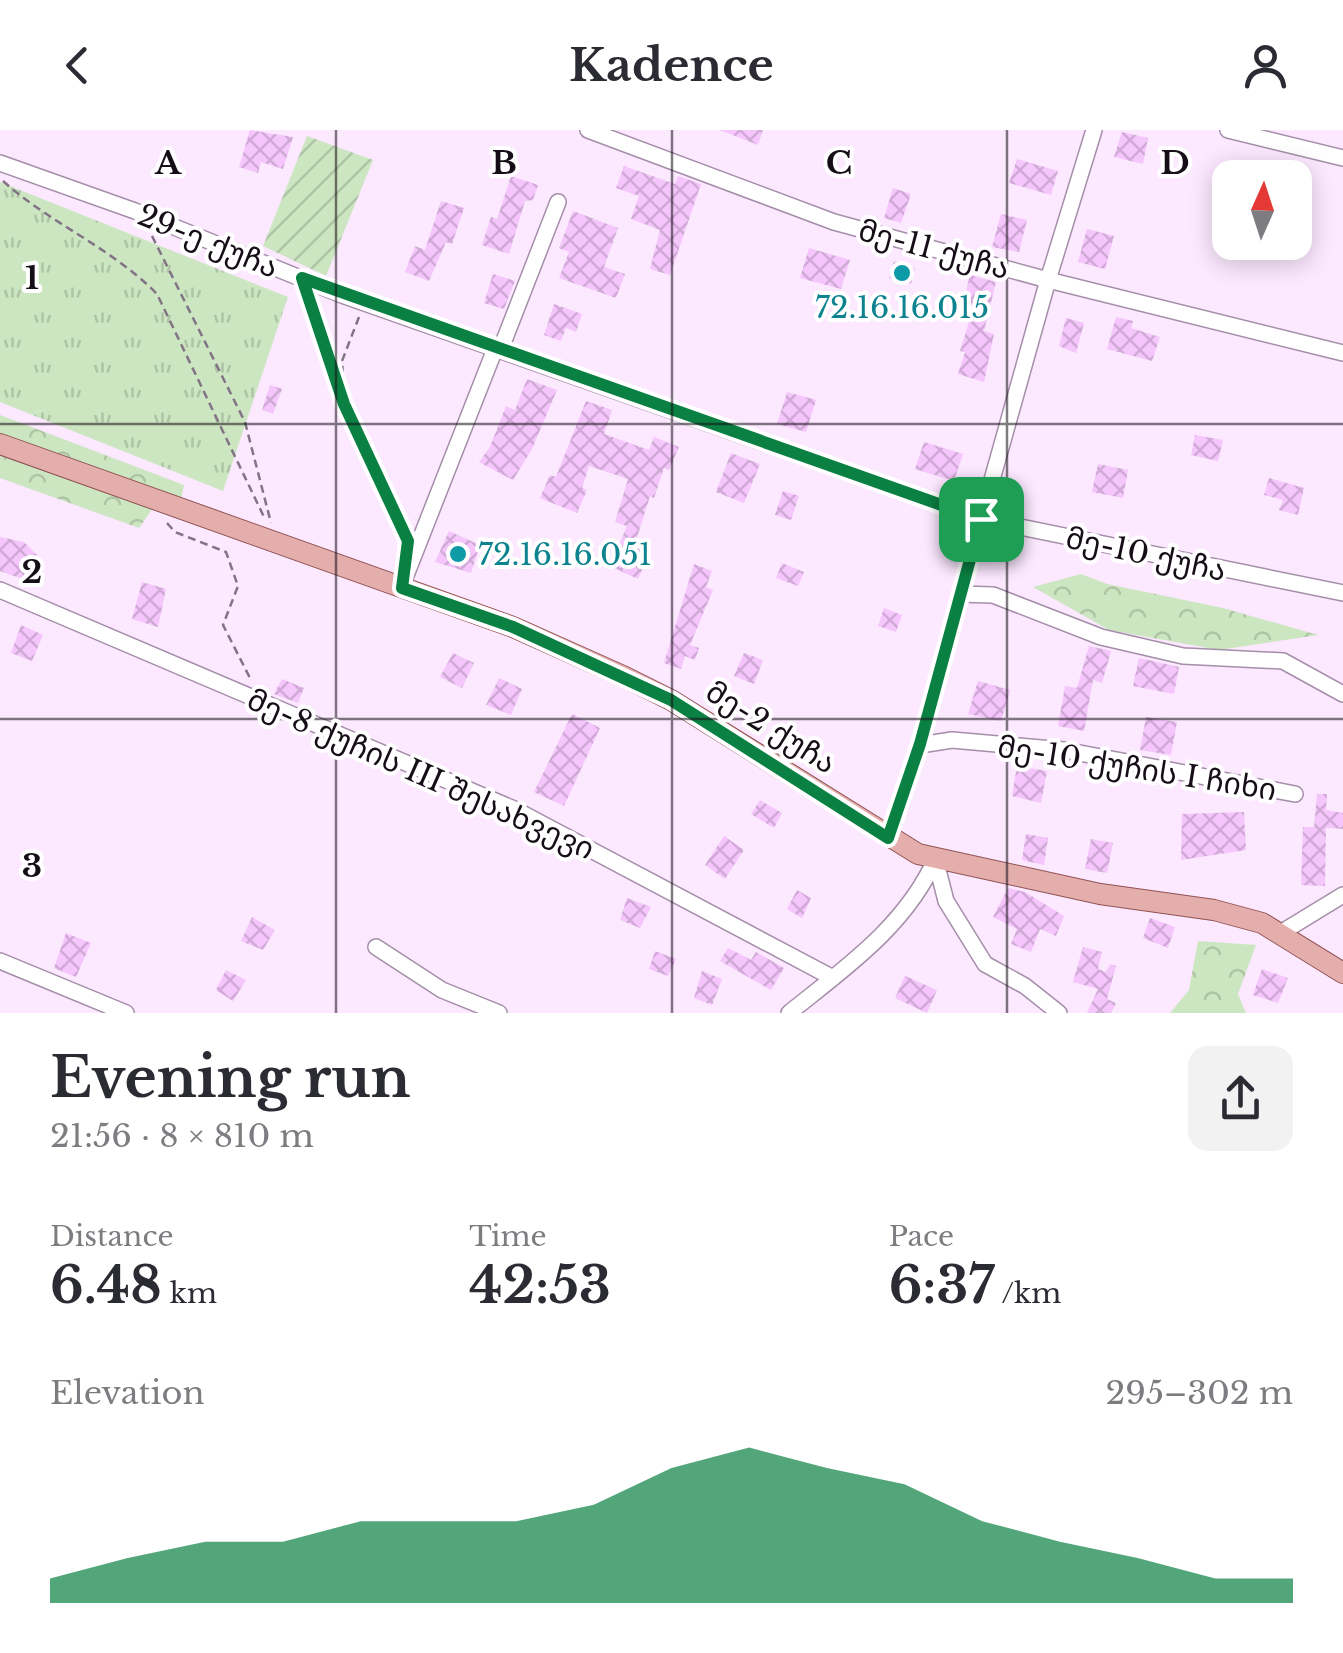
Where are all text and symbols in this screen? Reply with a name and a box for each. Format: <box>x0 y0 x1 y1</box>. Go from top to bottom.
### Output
text: Kadence <box>569 37 774 93</box>
icon: back <box>50 38 105 93</box>
icon: person <box>1238 38 1293 93</box>
text: A <box>154 143 182 183</box>
text: B <box>491 143 517 183</box>
text: C <box>826 143 852 183</box>
text: D <box>1160 143 1190 183</box>
north arrow <box>1212 160 1312 260</box>
map controls <box>1212 160 1312 260</box>
street label: 29-ე ქუჩა <box>132 196 284 286</box>
street label: მე-11 ქუჩა <box>855 211 1013 287</box>
text: 1 <box>25 258 39 298</box>
marker: 72.16.16.015 <box>891 262 913 284</box>
place label: 72.16.16.015 <box>815 289 989 326</box>
pin <box>939 477 1024 562</box>
icon: arrive <box>954 492 1009 547</box>
street label: მე-10 ქუჩა <box>1063 519 1229 589</box>
place label: 72.16.16.051 <box>478 536 652 573</box>
marker: 72.16.16.051 <box>447 543 469 565</box>
text: 2 <box>22 552 42 592</box>
street label: მე-2 ქუჩა <box>699 673 843 781</box>
street label: მე-8 ქუჩის III შესახვევი <box>242 681 600 867</box>
street label: მე-10 ქუჩის I ჩიხი <box>995 728 1279 808</box>
text: 3 <box>22 846 42 886</box>
text: Evening run <box>50 1044 410 1112</box>
button: share <box>1188 1046 1293 1151</box>
text: 21:56 · 8 × 810 m <box>50 1116 314 1156</box>
text: Distance <box>50 1219 173 1254</box>
text: Time <box>469 1219 547 1254</box>
text: Pace <box>889 1219 954 1254</box>
text: 6.48 <box>50 1254 162 1317</box>
text: 42:53 <box>469 1254 611 1317</box>
text: 6:37 <box>889 1254 994 1317</box>
text: km <box>162 1276 217 1311</box>
text: /km <box>994 1276 1061 1311</box>
text: Elevation <box>50 1373 204 1413</box>
text: 295–302 m <box>1106 1373 1293 1413</box>

